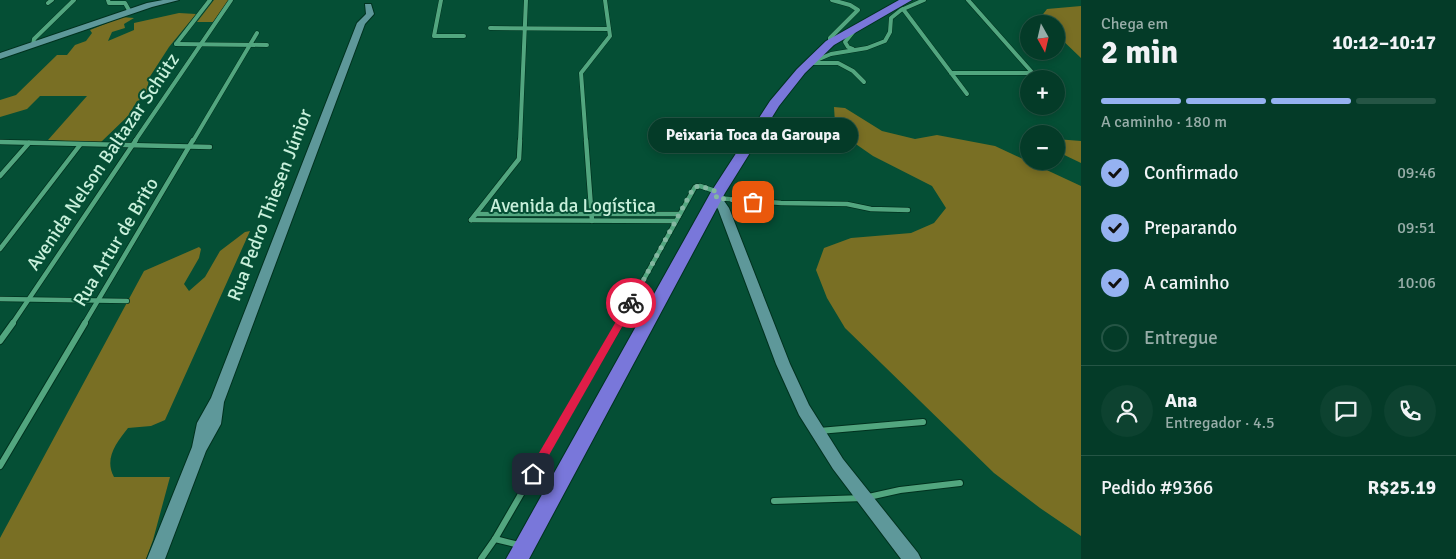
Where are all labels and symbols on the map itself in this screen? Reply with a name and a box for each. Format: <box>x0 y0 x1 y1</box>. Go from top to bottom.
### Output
north arrow <box>1020 15 1065 60</box>
street label: Avenida Nelson Baltazar Schütz <box>21 49 185 275</box>
street label: Rua Pedro Thiesen Júnior <box>222 106 318 304</box>
callout: Peixaria Toca da Garoupa <box>648 117 858 152</box>
street label: Rua Artur de Brito <box>68 173 164 311</box>
pin <box>732 181 774 223</box>
street label: Avenida da Logística <box>490 194 656 218</box>
courier <box>606 278 656 328</box>
pin <box>512 453 554 495</box>

